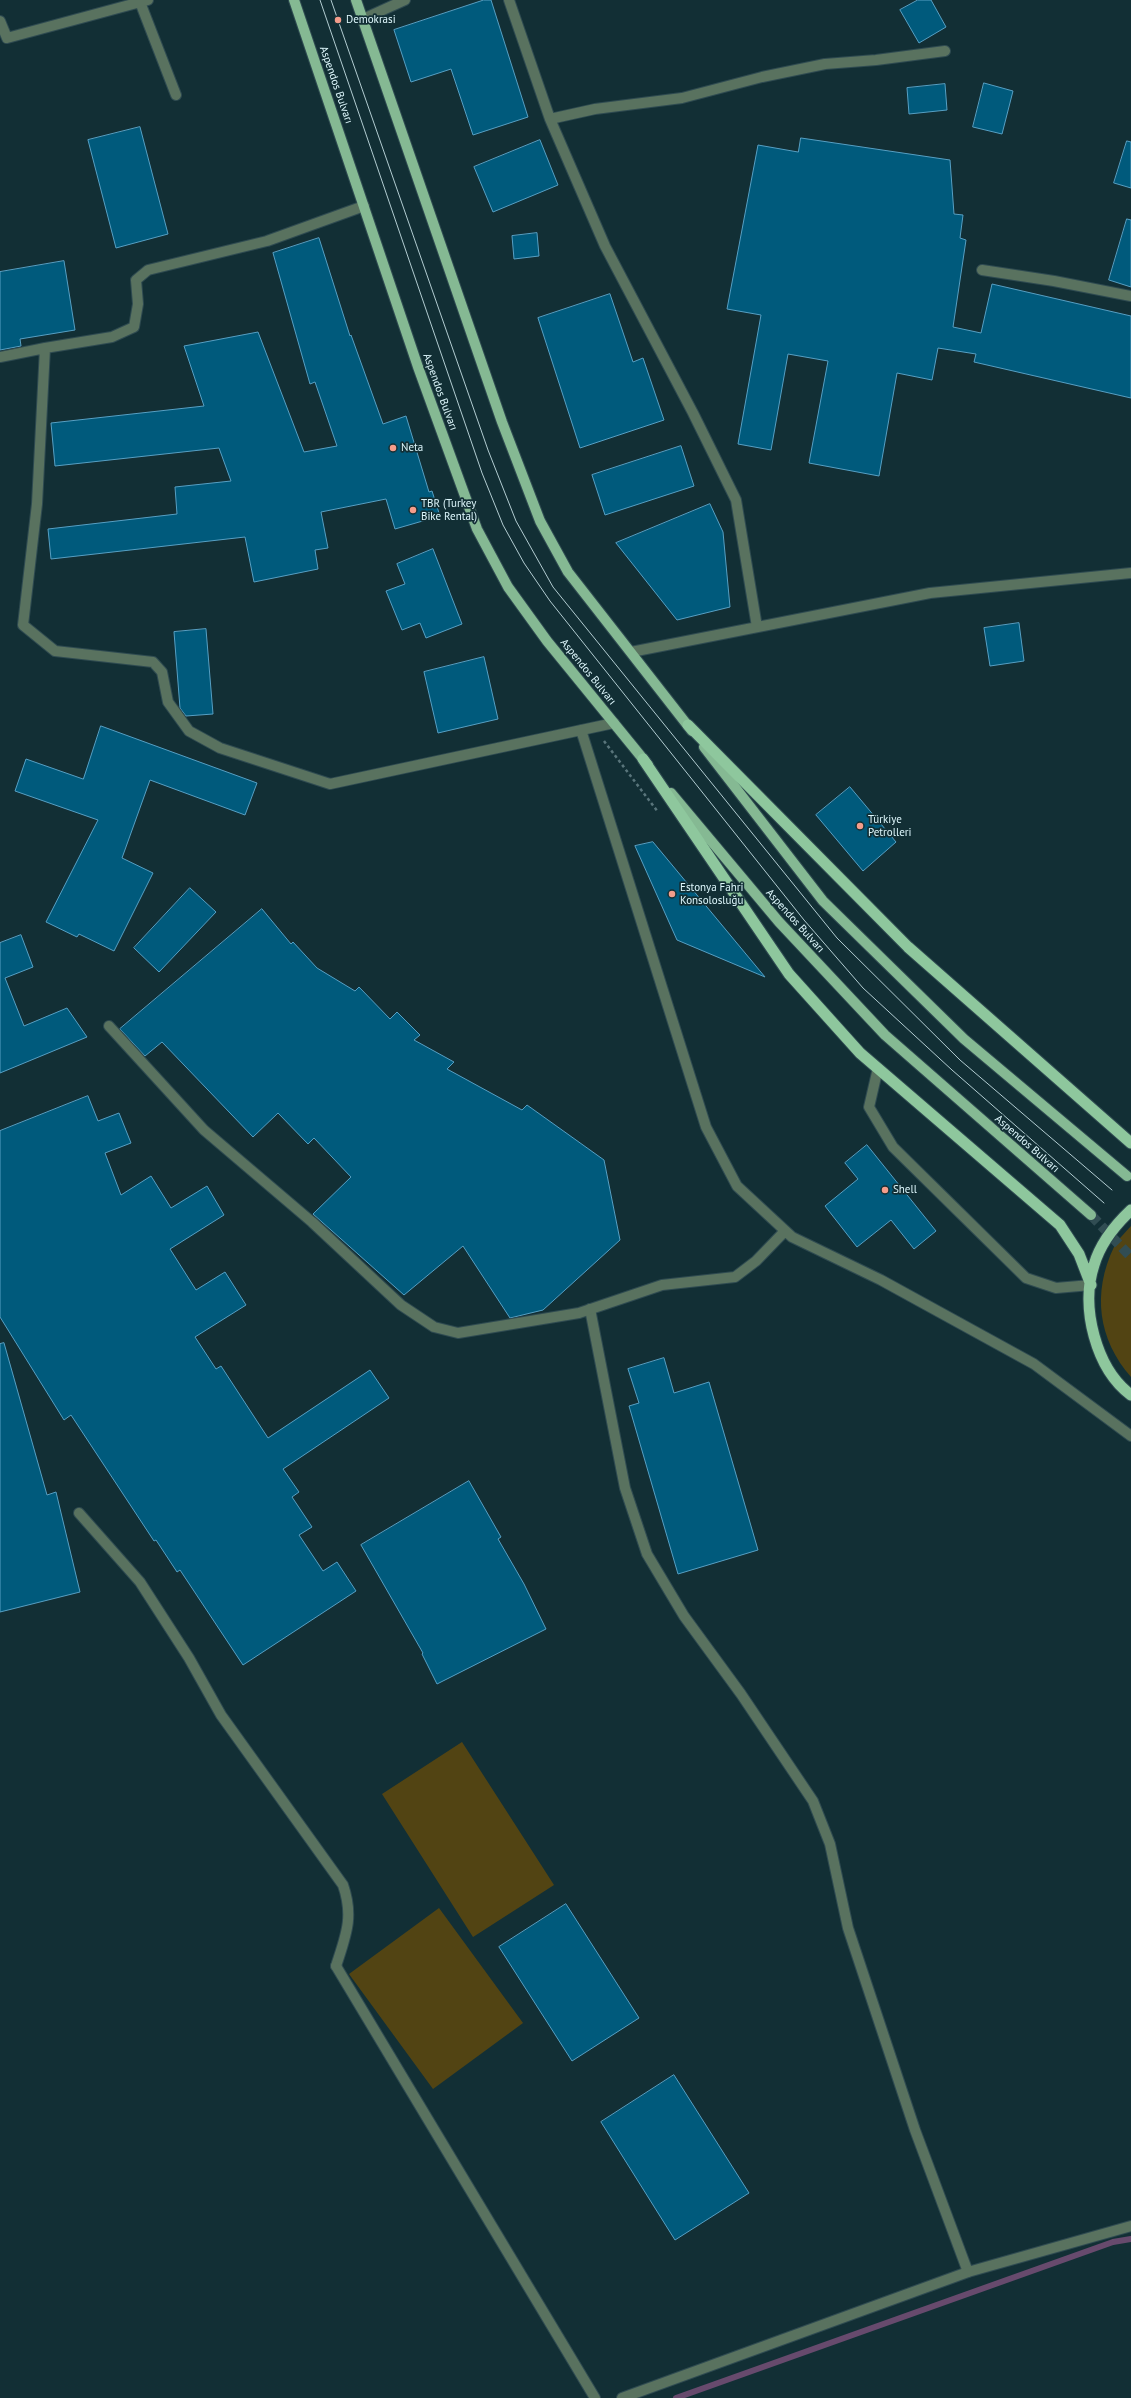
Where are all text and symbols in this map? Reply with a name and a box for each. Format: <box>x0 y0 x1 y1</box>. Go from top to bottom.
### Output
place label: Demokrasi <box>346 13 396 27</box>
marker: Demokrasi <box>333 15 343 25</box>
street label: Aspendos Bulvarı <box>317 45 355 125</box>
street label: Aspendos Bulvarı <box>420 352 460 432</box>
place label: Neta <box>401 441 423 455</box>
marker: Neta <box>388 443 398 453</box>
place label: TBR (Turkey Bike Rental) <box>421 497 477 523</box>
marker: TBR (Turkey Bike Rental) <box>408 505 418 515</box>
street label: Aspendos Bulvarı <box>557 636 619 708</box>
place label: Türkiye Petrolleri <box>868 813 911 839</box>
marker: Türkiye Petrolleri <box>855 821 865 831</box>
place label: Estonya Fahri Konsolosluğu <box>680 881 743 907</box>
street label: Aspendos Bulvarı <box>763 886 827 956</box>
marker: Estonya Fahri Konsolosluğu <box>667 889 677 899</box>
street label: Aspendos Bulvarı <box>992 1112 1062 1176</box>
place label: Shell <box>893 1183 917 1197</box>
marker: Shell <box>880 1185 890 1195</box>

